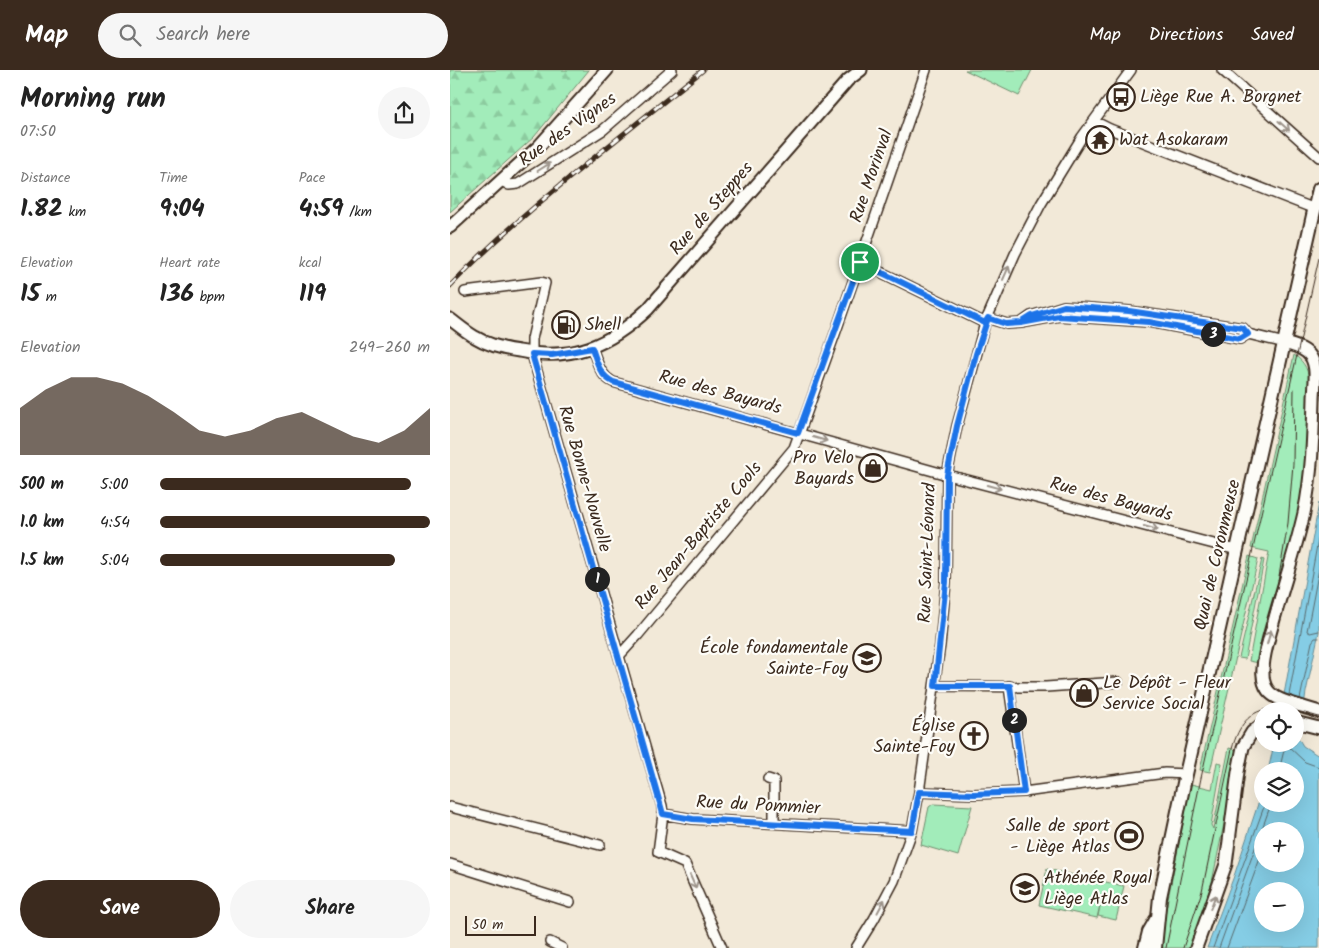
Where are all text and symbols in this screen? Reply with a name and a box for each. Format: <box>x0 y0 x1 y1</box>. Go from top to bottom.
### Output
search box <box>98 13 448 58</box>
text: Map <box>25 16 68 55</box>
text: Search here <box>156 20 250 50</box>
icon: search <box>116 21 144 49</box>
text: Map <box>1089 21 1121 50</box>
text: Directions <box>1149 21 1223 50</box>
text: Saved <box>1251 21 1294 50</box>
text: Morning run <box>20 77 166 122</box>
bus stop icon: Liège Rue A. Borgnet <box>1106 82 1136 112</box>
place label: Liège Rue A. Borgnet <box>1140 83 1303 112</box>
street label: Rue des Vignes <box>513 85 623 175</box>
button: share <box>378 87 430 139</box>
text: 07:50 <box>20 119 56 144</box>
one-way arrow <box>1278 120 1291 131</box>
street label: Rue Morinval <box>842 125 902 227</box>
temple icon: Wat Asokaram <box>1085 125 1115 155</box>
place label: Wat Asokaram <box>1119 126 1228 155</box>
street label: Rue de Steppes <box>663 155 761 262</box>
one-way arrow <box>537 162 551 172</box>
text: Distance <box>20 167 70 189</box>
text: Time <box>159 167 188 189</box>
text: Pace <box>299 167 325 189</box>
text: 1.82 <box>20 189 63 229</box>
text: 9:04 <box>159 189 205 229</box>
text: 4:59 <box>299 189 344 229</box>
text: km <box>63 201 86 223</box>
text: /km <box>344 201 372 223</box>
pin <box>839 241 881 283</box>
icon: arrive <box>846 248 874 276</box>
text: Elevation <box>20 252 73 274</box>
text: Heart rate <box>159 252 220 274</box>
text: kcal <box>299 252 321 274</box>
one-way arrow <box>1002 266 1012 281</box>
text: 15 <box>20 274 40 314</box>
text: 136 <box>159 274 194 314</box>
text: 119 <box>299 274 326 314</box>
text: m <box>40 286 57 308</box>
text: bpm <box>194 286 225 308</box>
fuel station icon: Shell <box>551 310 581 340</box>
place label: Shell <box>585 311 622 340</box>
pin: 3 <box>1200 322 1226 346</box>
text: 3 <box>1210 323 1217 345</box>
text: Elevation <box>20 335 81 360</box>
text: 249–260 m <box>349 335 430 360</box>
street label: Rue des Bayards <box>655 363 785 423</box>
street label: Rue Bonne-Nouvelle <box>549 402 619 556</box>
one-way arrow <box>812 434 828 444</box>
place label: Pro Velo Bayards <box>793 444 854 494</box>
shop icon: Pro Velo Bayards <box>858 453 888 483</box>
street label: Rue Jean-Baptiste Cools <box>628 455 770 617</box>
street label: Rue des Bayards <box>1046 470 1176 530</box>
text: 500 m <box>20 472 64 497</box>
text: 5:00 <box>100 472 129 497</box>
street label: Quai de Coronmeuse <box>1187 477 1249 633</box>
street label: Rue Saint-Léonard <box>911 481 945 624</box>
one-way arrow <box>985 483 1001 492</box>
text: 1.0 km <box>20 510 64 535</box>
text: 4:54 <box>100 510 130 535</box>
one-way arrow <box>1143 524 1159 534</box>
text: 1.5 km <box>20 548 64 573</box>
text: 5:04 <box>100 548 129 573</box>
pin: 1 <box>584 566 610 592</box>
text: 1 <box>595 568 600 590</box>
one-way arrow <box>1265 630 1274 646</box>
place label: École fondamentale Sainte-Foy <box>700 634 849 684</box>
school or university icon: École fondamentale Sainte-Foy <box>852 643 882 673</box>
place label: Le Dépôt - Fleur Service Social <box>1103 669 1232 719</box>
shop icon: Le Dépôt - Fleur Service Social <box>1069 678 1099 708</box>
map controls <box>1254 702 1304 932</box>
button: locate <box>1254 702 1304 752</box>
pin: 2 <box>1002 708 1026 732</box>
text: 2 <box>1010 709 1019 731</box>
place label: Église Sainte-Foy <box>874 712 956 762</box>
church icon: Église Sainte-Foy <box>959 721 989 751</box>
button: layers <box>1254 762 1304 812</box>
street label: Rue du Pommier <box>695 788 822 824</box>
place label: Salle de sport - Liège Atlas <box>1006 812 1111 862</box>
sports icon: Salle de sport - Liège Atlas <box>1114 821 1144 851</box>
button: + <box>1254 822 1304 872</box>
place label: Athénée Royal Liège Atlas <box>1044 864 1153 914</box>
school or university icon: Athénée Royal Liège Atlas <box>1010 873 1040 903</box>
one-way arrow <box>688 874 698 889</box>
button: Save <box>20 880 220 938</box>
button: Share <box>230 880 430 938</box>
button: − <box>1254 882 1304 932</box>
one-way arrow <box>1209 895 1218 911</box>
one-way arrow <box>877 899 886 914</box>
scale bar <box>465 913 536 936</box>
text: 50 m <box>472 914 503 936</box>

